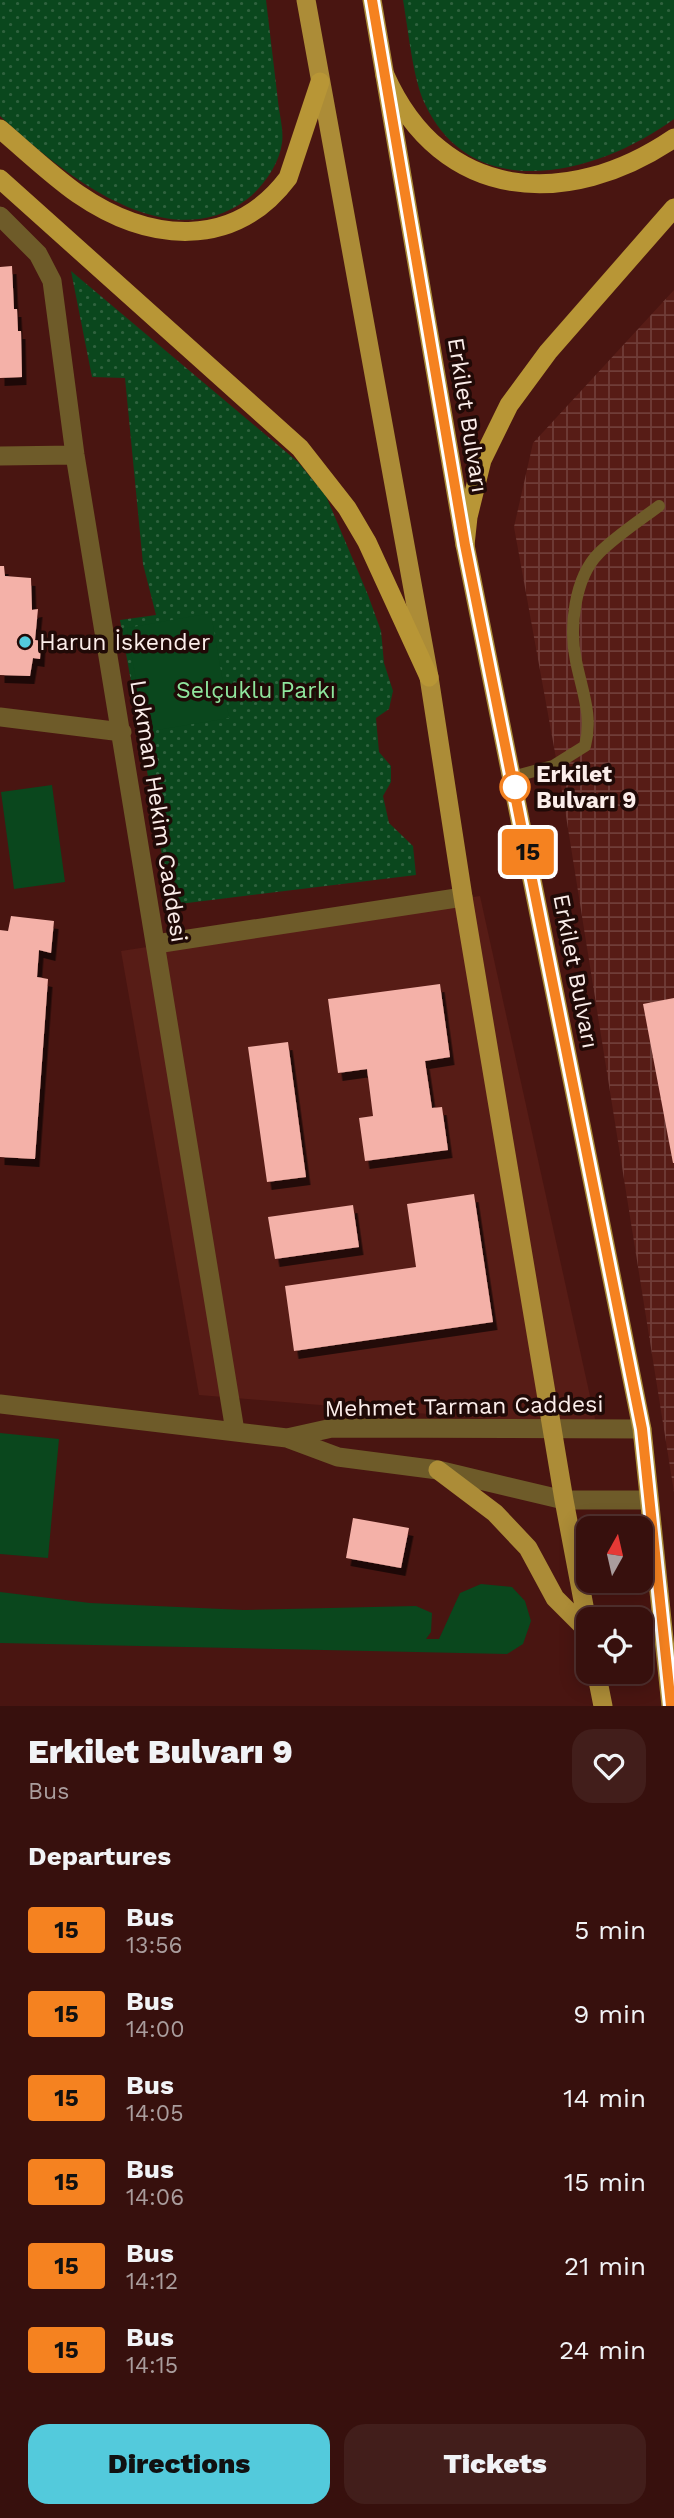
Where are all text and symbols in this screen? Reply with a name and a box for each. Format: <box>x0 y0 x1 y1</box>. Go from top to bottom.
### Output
street label: Erkilet Bulvarı <box>442 336 493 495</box>
place label: Harun İskender <box>39 629 210 656</box>
marker: Harun İskender <box>17 634 33 650</box>
park label: Selçuklu Parkı <box>176 677 336 704</box>
street label: Lokman Hekim Caddesi <box>124 678 193 944</box>
place label: Erkilet Bulvarı 9 <box>536 761 636 814</box>
marker: Erkilet Bulvarı 9 <box>500 772 530 802</box>
line badge: 15 <box>496 829 560 875</box>
text: 15 <box>516 838 540 866</box>
street label: Erkilet Bulvarı <box>547 892 604 1051</box>
street label: Mehmet Tarman Caddesi <box>324 1391 604 1422</box>
north arrow <box>576 1516 653 1592</box>
map controls <box>576 1516 653 1684</box>
button: locate <box>576 1607 653 1684</box>
button: heart <box>572 1729 646 1803</box>
text: Erkilet Bulvarı 9 <box>28 1732 293 1771</box>
text: Bus <box>28 1778 69 1805</box>
text: Departures <box>28 1841 171 1871</box>
text: Bus <box>126 1902 174 1932</box>
text: 5 min <box>574 1915 646 1945</box>
text: 15 <box>54 1916 79 1944</box>
text: 13:56 <box>126 1932 183 1959</box>
text: Bus <box>126 1986 174 2016</box>
text: 9 min <box>573 1999 646 2029</box>
text: 15 <box>54 2000 79 2028</box>
text: 14:00 <box>126 2016 184 2043</box>
text: Bus <box>126 2070 174 2100</box>
text: 14 min <box>563 2083 646 2113</box>
text: 15 <box>54 2084 79 2112</box>
text: 14:05 <box>126 2100 184 2127</box>
text: Bus <box>126 2154 174 2184</box>
text: 15 min <box>564 2167 646 2197</box>
text: 15 <box>54 2168 79 2196</box>
text: 14:06 <box>126 2184 184 2211</box>
text: Bus <box>126 2238 174 2268</box>
text: 21 min <box>564 2251 646 2281</box>
text: 15 <box>54 2252 79 2280</box>
text: 14:12 <box>126 2268 178 2295</box>
text: Bus <box>126 2322 174 2352</box>
text: 24 min <box>559 2335 646 2365</box>
text: 15 <box>54 2336 79 2364</box>
text: 14:15 <box>126 2352 178 2379</box>
button: Directions <box>28 2424 330 2504</box>
button: Tickets <box>344 2424 646 2504</box>

